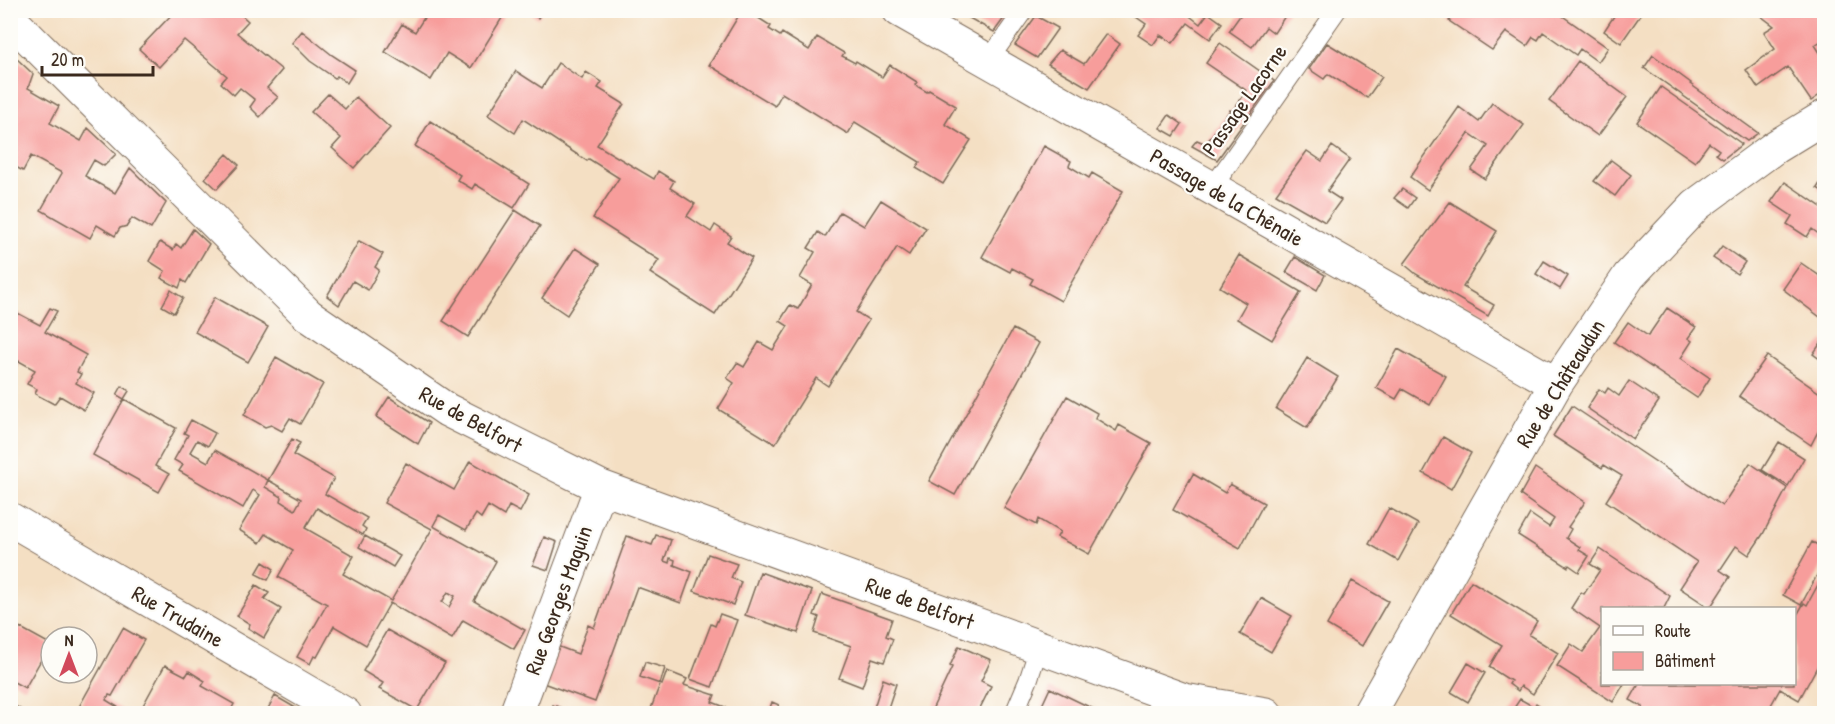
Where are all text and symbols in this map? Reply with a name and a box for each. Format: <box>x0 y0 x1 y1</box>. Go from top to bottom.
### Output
street label: Passage Lacorne <box>1194 38 1294 162</box>
scale bar <box>42 39 153 77</box>
text: 20 m <box>51 47 84 72</box>
street label: Passage de la Chênaie <box>1145 141 1309 253</box>
street label: Rue de Châteaudun <box>1509 313 1611 453</box>
street label: Rue de Belfort <box>414 378 528 460</box>
street label: Rue Georges Maguin <box>517 521 599 679</box>
street label: Rue de Belfort <box>862 569 979 637</box>
street label: Rue Trudaine <box>127 578 229 654</box>
legend <box>1601 607 1796 685</box>
text: Route <box>1655 618 1691 643</box>
north arrow <box>39 625 99 685</box>
text: N <box>65 629 74 651</box>
text: Bâtiment <box>1655 648 1716 673</box>

